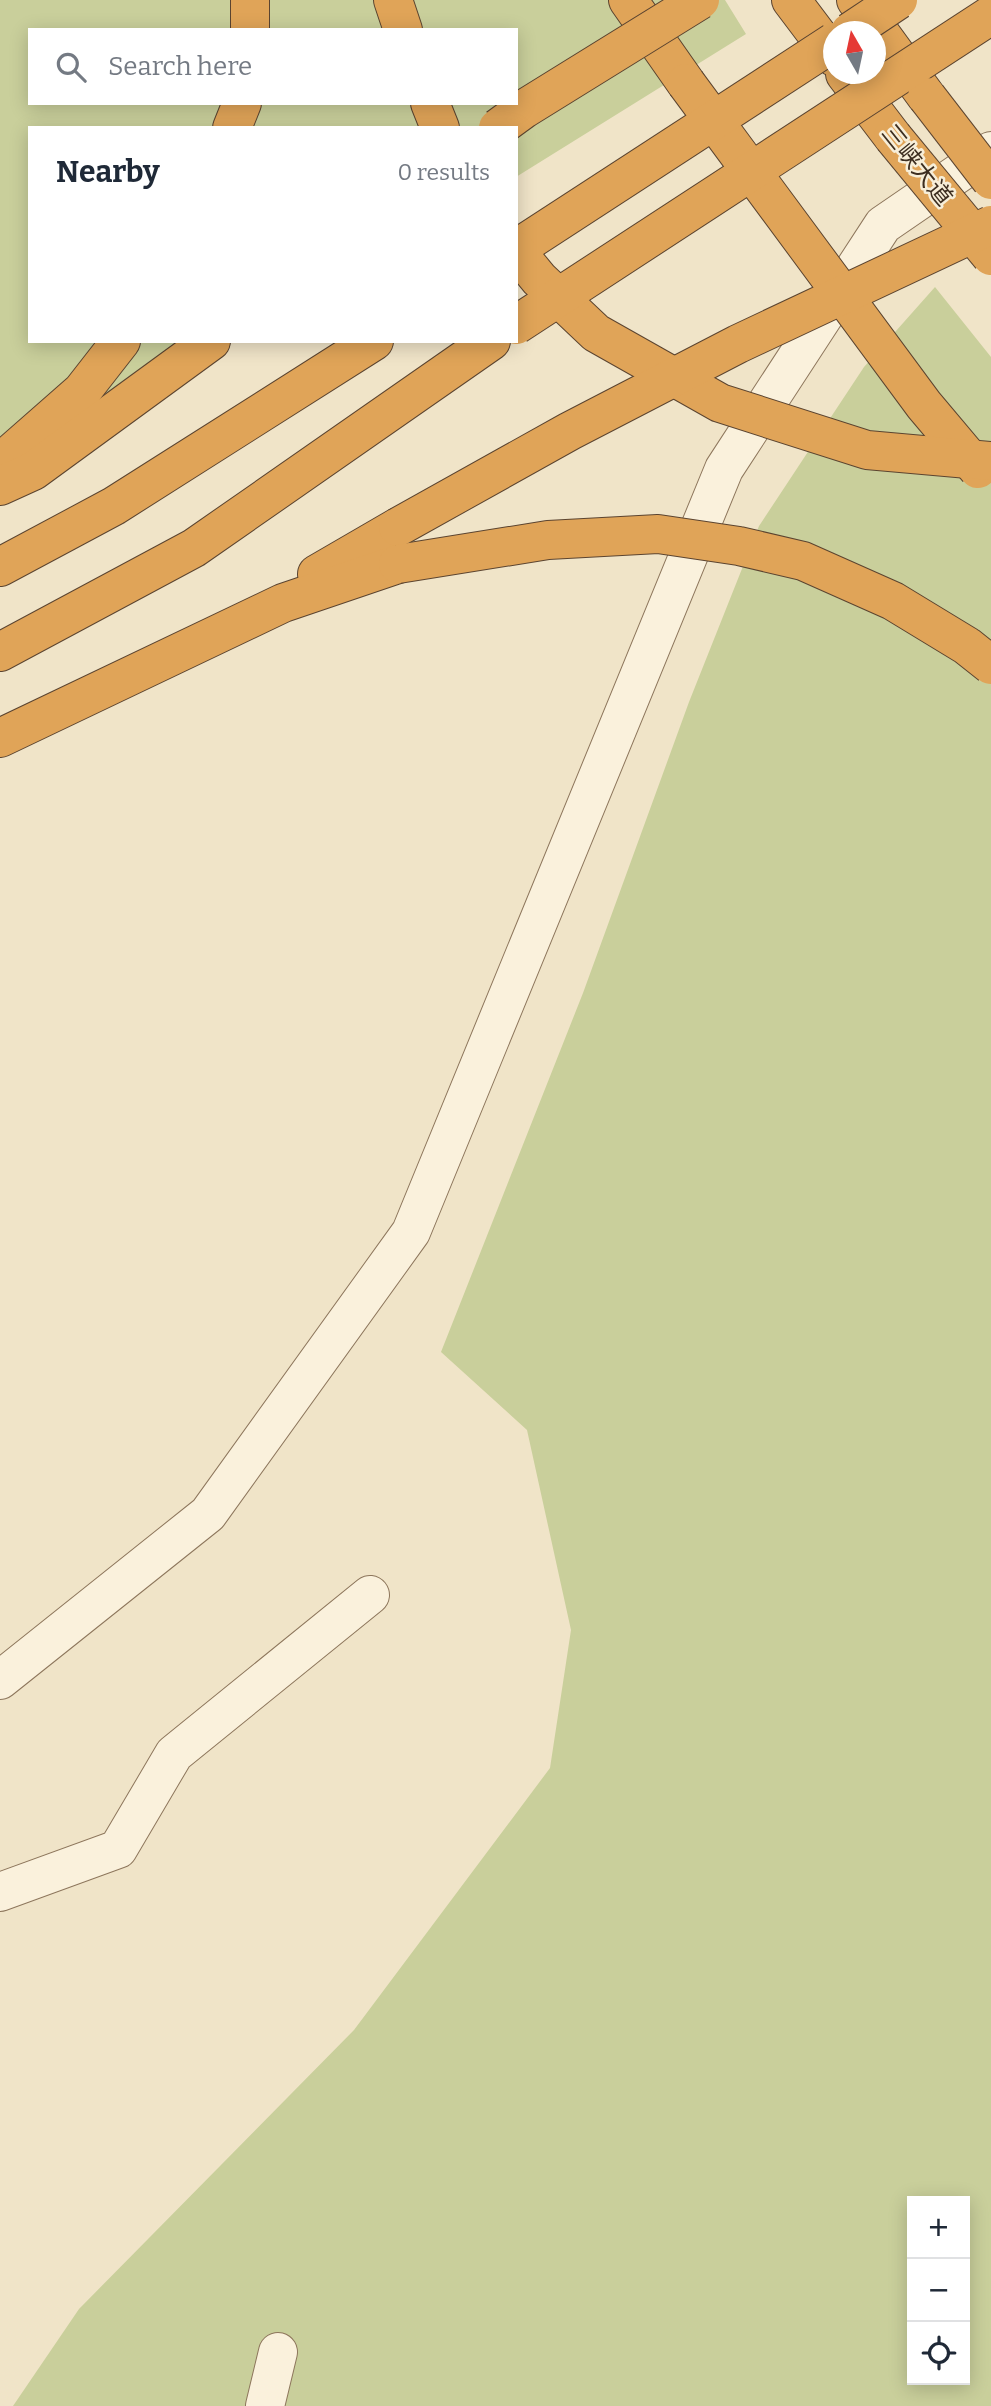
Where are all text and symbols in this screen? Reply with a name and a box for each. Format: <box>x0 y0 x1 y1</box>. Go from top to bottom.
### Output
north arrow <box>823 21 886 84</box>
search box <box>28 28 518 105</box>
icon: search <box>52 48 90 86</box>
text: Search here <box>108 51 252 82</box>
street label: 三峡大道 <box>876 119 958 211</box>
text: Nearby <box>56 154 160 190</box>
text: 0 results <box>397 158 490 186</box>
map controls <box>907 2196 970 2385</box>
button: + <box>907 2196 970 2259</box>
button: − <box>907 2259 970 2322</box>
button: locate <box>907 2322 970 2385</box>

